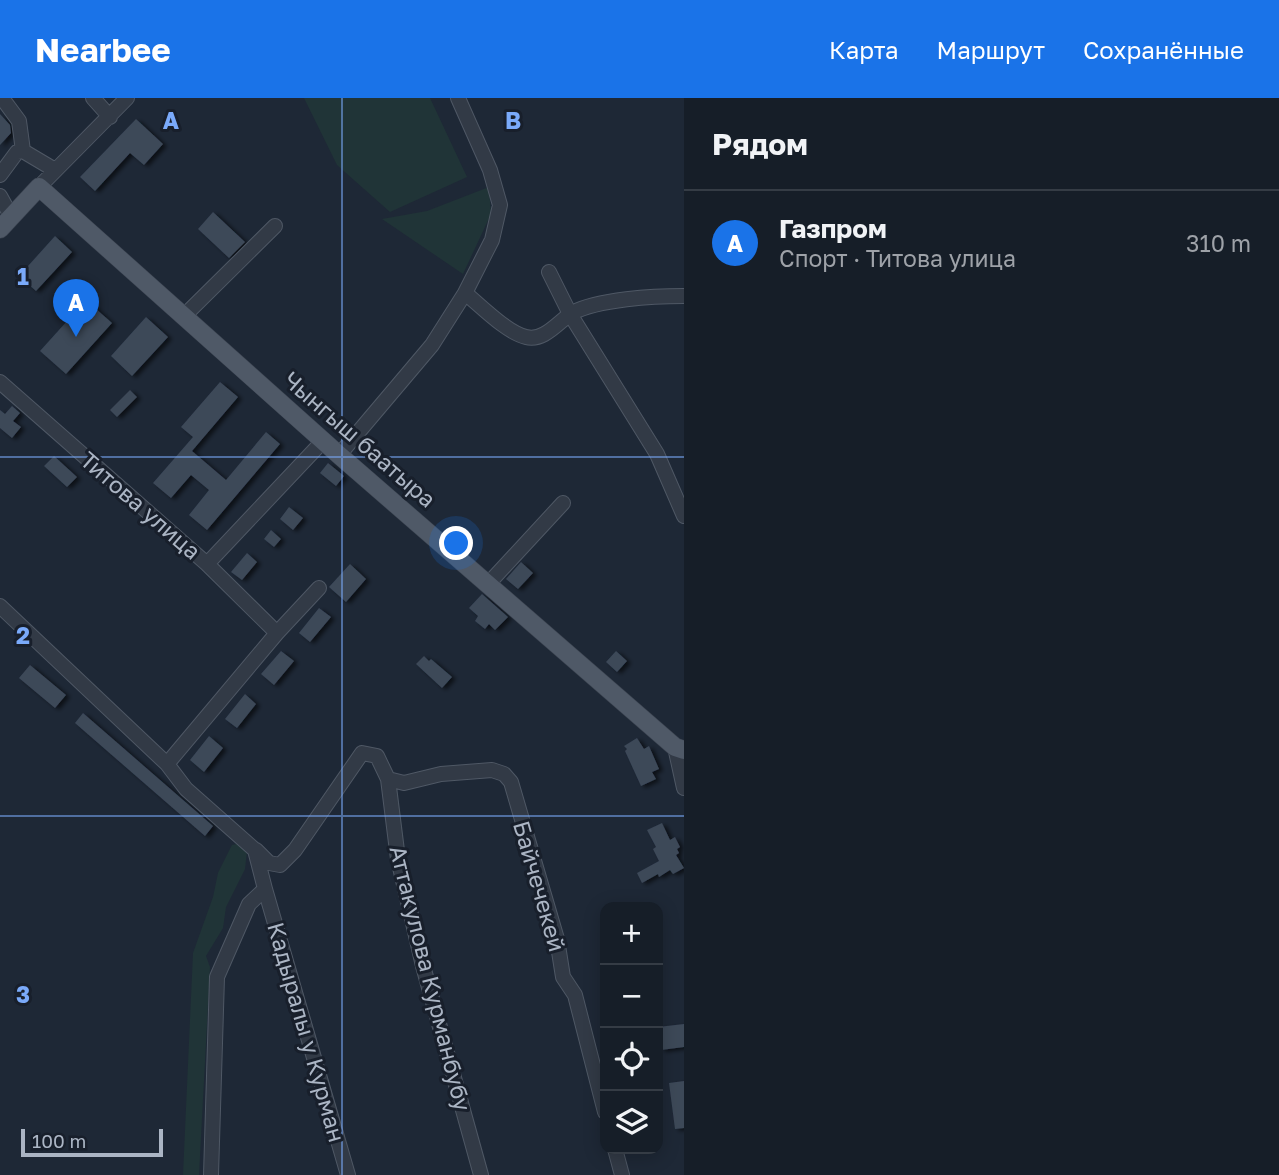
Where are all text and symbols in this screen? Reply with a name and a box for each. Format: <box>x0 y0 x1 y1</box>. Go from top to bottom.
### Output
text: Nearbee <box>35 30 171 69</box>
text: Карта <box>829 35 899 64</box>
text: Маршрут <box>937 35 1045 64</box>
text: Сохранённые <box>1083 35 1244 64</box>
text: A <box>163 106 180 134</box>
text: B <box>505 106 521 134</box>
text: Рядом <box>712 126 808 162</box>
text: Газпром <box>779 213 887 244</box>
text: A <box>727 229 743 257</box>
text: 310 m <box>1186 229 1251 257</box>
text: Спорт · Титова улица <box>779 244 1016 272</box>
text: 1 <box>17 262 29 290</box>
pin: A <box>53 279 99 337</box>
street label: Чынгыш баатыра <box>278 365 442 513</box>
street label: Титова улица <box>75 445 207 565</box>
your location <box>439 526 473 560</box>
text: 2 <box>16 621 30 649</box>
street label: Байчечекей <box>508 817 572 955</box>
street label: Аттакулова Курманбубу <box>384 842 478 1114</box>
map controls <box>600 902 663 1154</box>
button: + <box>600 902 663 965</box>
street label: Кадыралы у Курман <box>262 919 352 1145</box>
button: − <box>600 965 663 1028</box>
text: 3 <box>16 980 30 1008</box>
button: locate <box>600 1028 663 1091</box>
button: layers <box>600 1091 663 1154</box>
scale bar <box>21 1126 163 1158</box>
text: 100 m <box>32 1129 86 1152</box>

